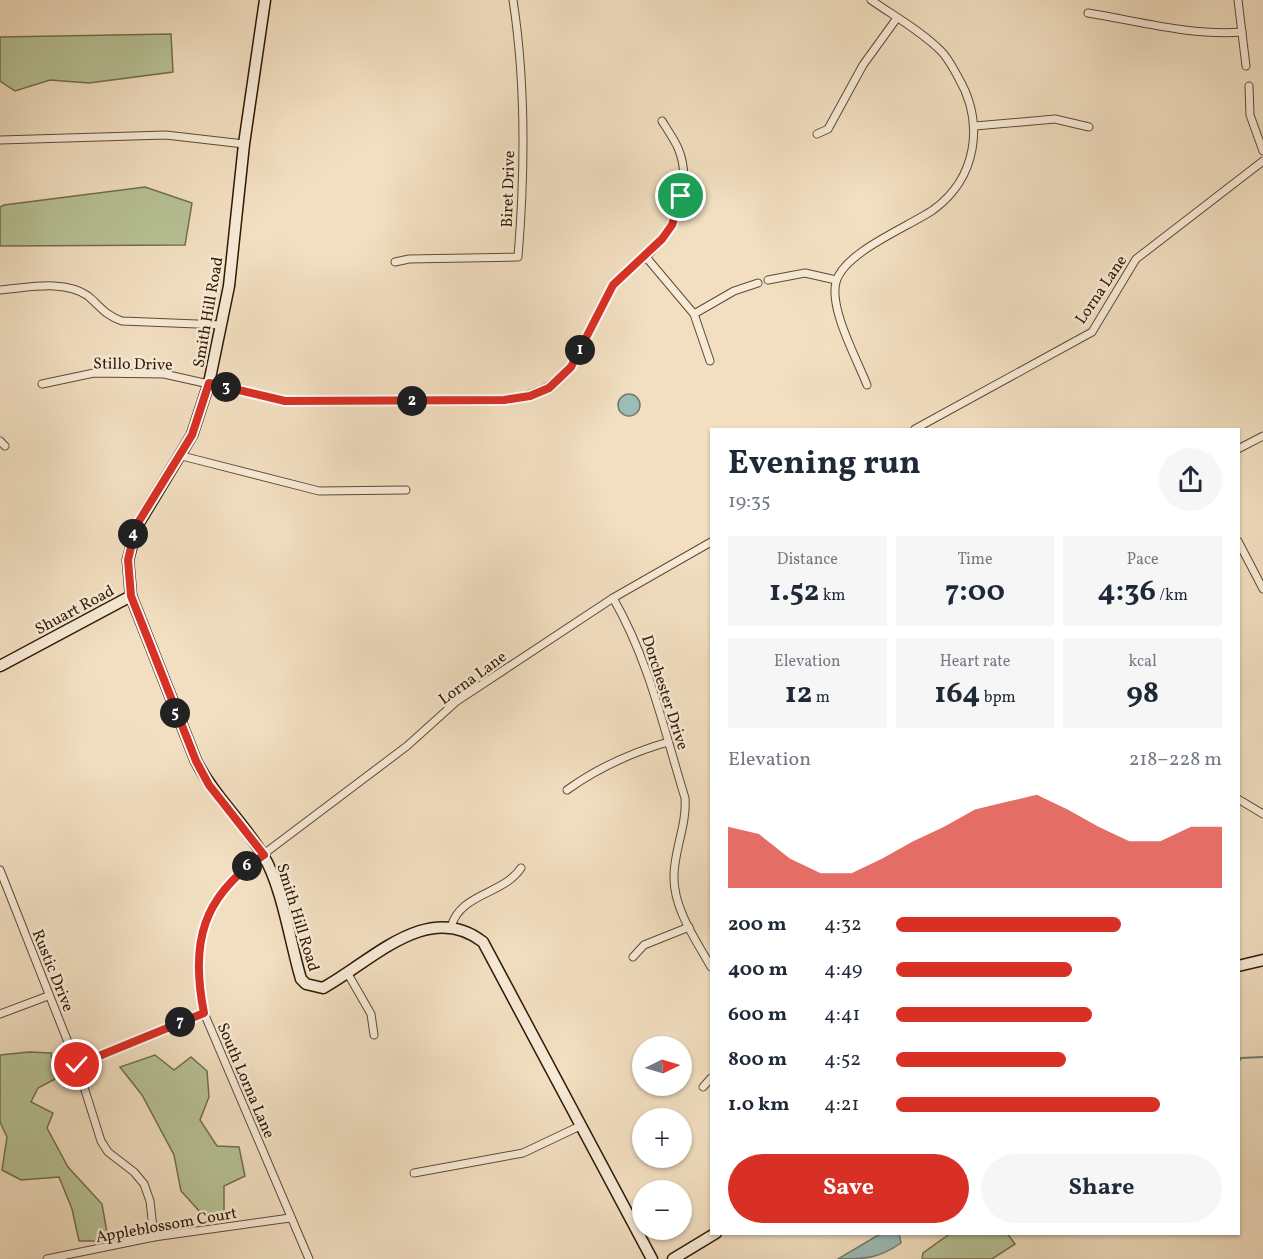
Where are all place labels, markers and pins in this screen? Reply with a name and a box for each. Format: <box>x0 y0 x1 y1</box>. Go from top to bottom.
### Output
pin <box>655 170 706 221</box>
pin: 1 <box>565 335 595 365</box>
pin: 3 <box>211 372 241 402</box>
pin: 2 <box>397 386 427 416</box>
pin: 4 <box>118 519 148 549</box>
pin: 5 <box>160 698 190 728</box>
pin: 6 <box>232 851 262 881</box>
pin: 7 <box>165 1007 195 1037</box>
pin <box>51 1039 102 1090</box>

